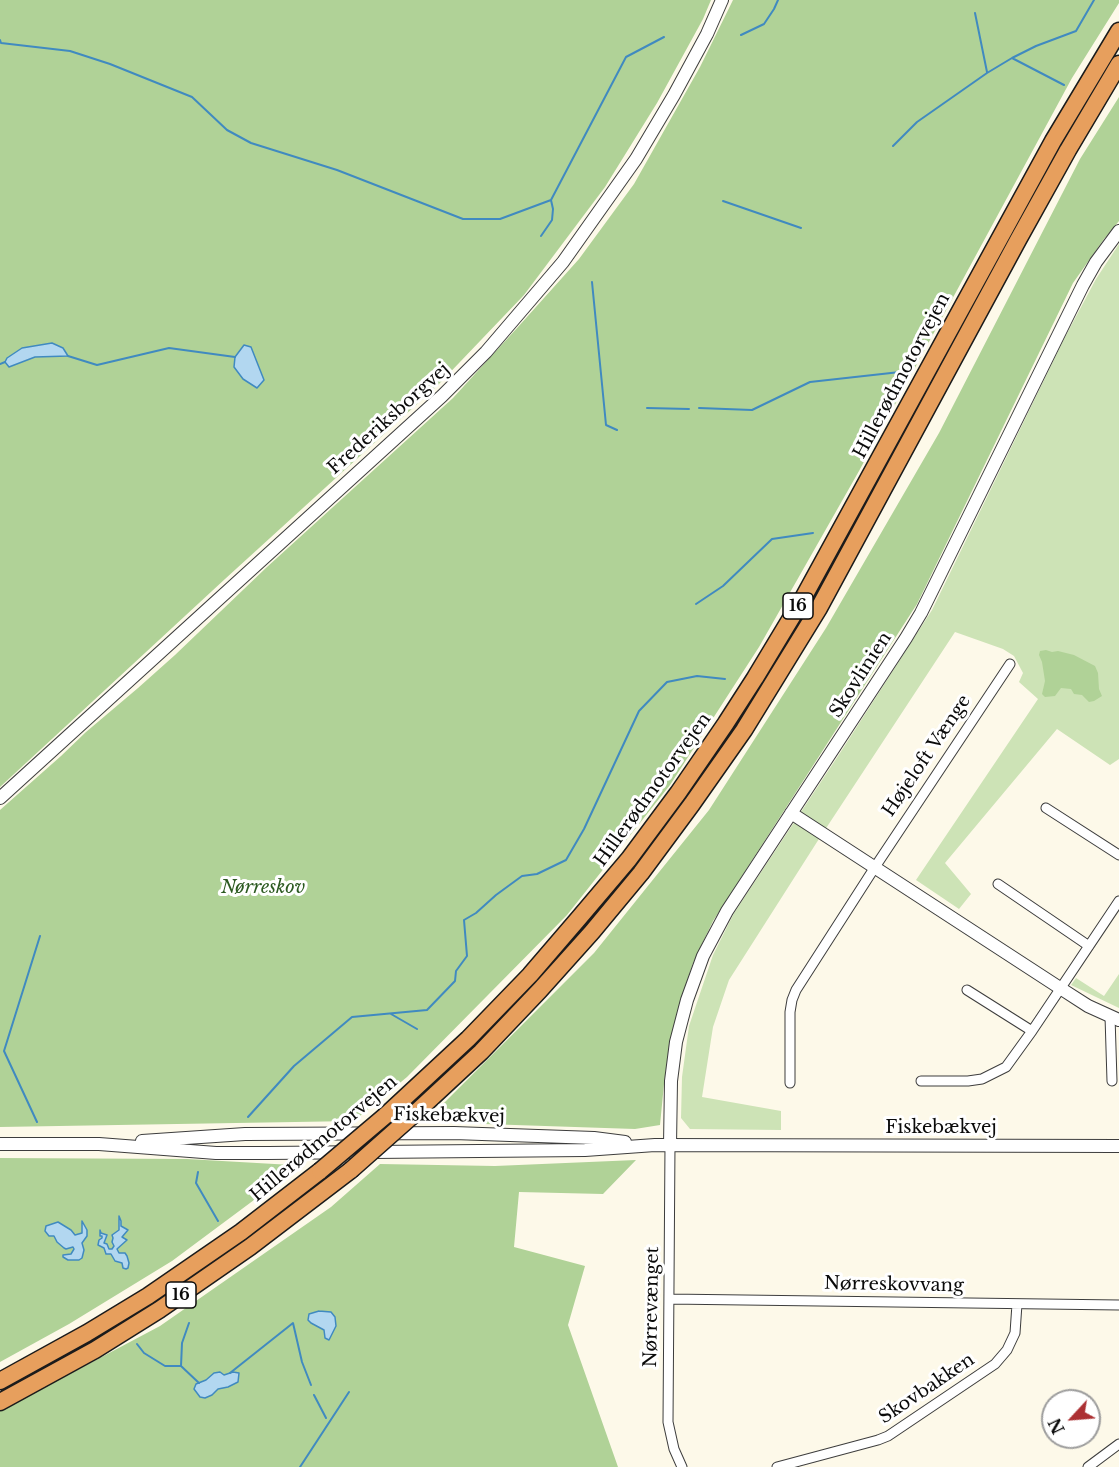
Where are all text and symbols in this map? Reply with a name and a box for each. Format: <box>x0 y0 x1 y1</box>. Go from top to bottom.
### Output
street label: Hillerødmotorvejen <box>849 290 955 462</box>
street label: Frederiksborgvej <box>324 359 454 479</box>
road number: 16 <box>783 593 813 619</box>
street label: Skovlinien <box>825 628 897 722</box>
street label: Højeloft Vænge <box>878 691 976 821</box>
street label: Hillerødmotorvejen <box>590 709 716 871</box>
park label: Nørreskov <box>221 877 305 899</box>
street label: Hillerødmotorvejen <box>246 1071 402 1207</box>
street label: Fiskebækvej <box>393 1104 505 1128</box>
street label: Fiskebækvej <box>885 1117 997 1139</box>
street label: Nørrevænget <box>640 1246 664 1368</box>
street label: Nørreskovvang <box>824 1273 964 1297</box>
road number: 16 <box>166 1282 196 1308</box>
street label: Skovbakken <box>875 1349 979 1429</box>
north arrow <box>1041 1389 1101 1449</box>
text: N <box>1044 1415 1069 1437</box>

